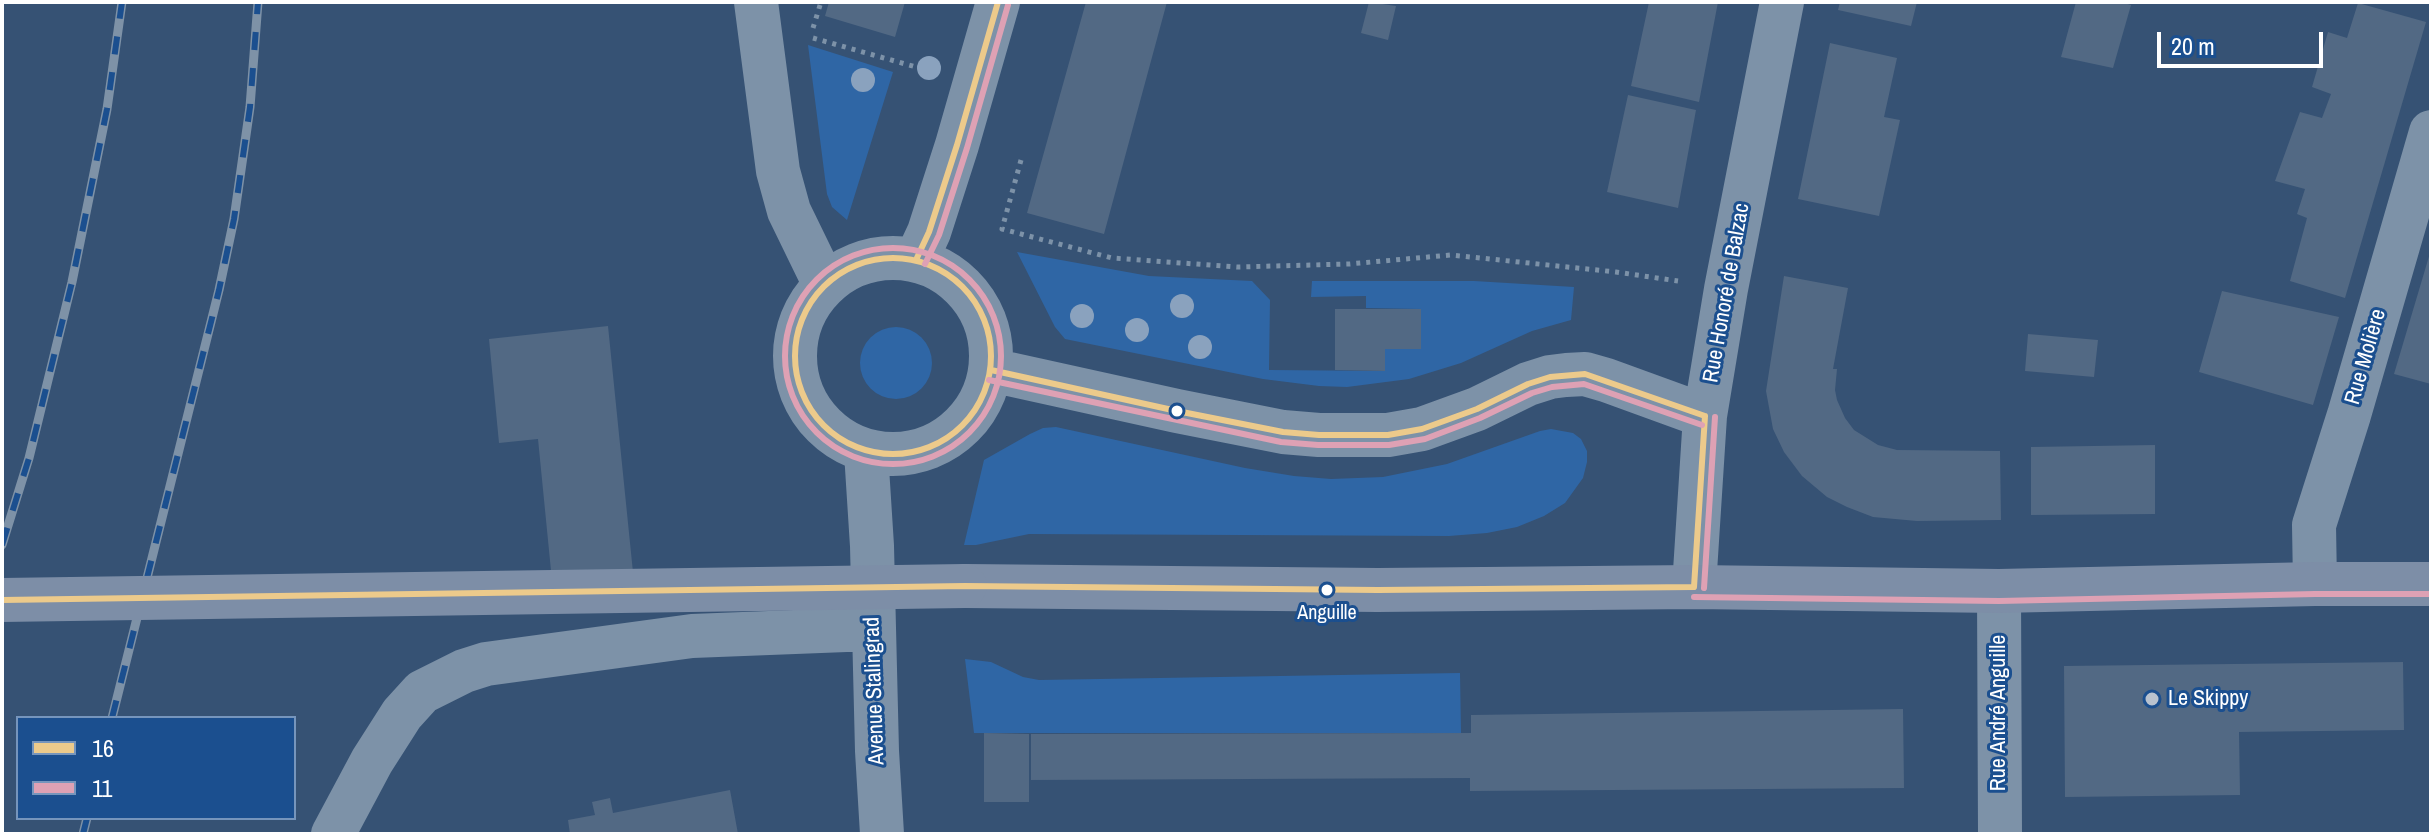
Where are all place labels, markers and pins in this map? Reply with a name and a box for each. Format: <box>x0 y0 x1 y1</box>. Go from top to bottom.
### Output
unlabelled marker <box>1169 403 1185 419</box>
marker: Anguille <box>1319 582 1335 598</box>
place label: Anguille <box>1297 602 1357 626</box>
place label: Le Skippy <box>2168 686 2248 712</box>
marker: Le Skippy <box>2143 690 2161 708</box>

